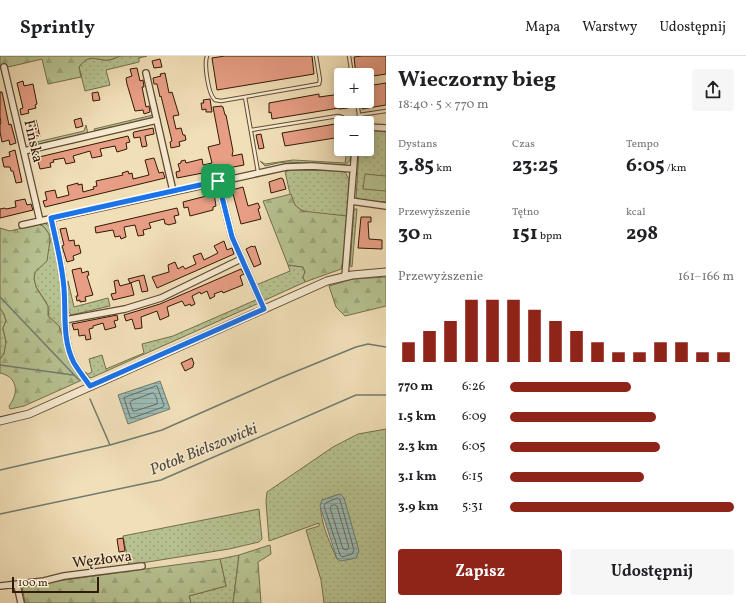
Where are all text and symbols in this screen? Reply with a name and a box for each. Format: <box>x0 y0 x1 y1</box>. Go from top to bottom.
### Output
text: Sprintly <box>20 15 95 41</box>
text: Mapa <box>525 18 560 37</box>
text: Warstwy <box>582 18 637 37</box>
text: Udostępnij <box>659 18 726 37</box>
text: Wieczorny bieg <box>398 65 556 96</box>
map controls <box>334 68 374 156</box>
button: + <box>334 68 374 108</box>
button: share <box>692 69 734 111</box>
text: 18:40 · 5 × 770 m <box>398 96 488 114</box>
button: − <box>334 116 374 156</box>
street label: Fińska <box>17 118 48 165</box>
text: Dystans <box>398 137 437 152</box>
text: Czas <box>512 137 535 152</box>
text: Tempo <box>626 137 659 152</box>
text: 3.85 <box>398 152 434 180</box>
text: 23:25 <box>512 152 558 180</box>
text: 6:05 <box>626 152 665 180</box>
text: km <box>434 161 452 176</box>
text: /km <box>665 161 686 176</box>
pin <box>201 164 235 198</box>
icon: arrive <box>207 170 229 192</box>
text: Przewyższenie <box>398 205 470 220</box>
text: Tętno <box>512 205 539 220</box>
text: kcal <box>626 205 646 220</box>
text: 30 <box>398 220 420 248</box>
text: 151 <box>512 220 538 248</box>
text: 298 <box>626 220 658 248</box>
text: m <box>420 229 432 244</box>
text: bpm <box>538 229 562 244</box>
text: Przewyższenie <box>398 268 483 286</box>
text: 161–166 m <box>678 268 734 286</box>
text: 770 m <box>398 378 433 396</box>
text: 6:26 <box>462 378 485 396</box>
text: 1.5 km <box>398 408 436 426</box>
text: 6:09 <box>462 408 486 426</box>
water label: Potok Bielszowicki <box>147 418 262 481</box>
text: 2.3 km <box>398 438 438 456</box>
text: 6:05 <box>462 438 486 456</box>
text: 3.1 km <box>398 468 437 486</box>
text: 6:15 <box>462 468 483 486</box>
text: 3.9 km <box>398 498 439 516</box>
text: 5:31 <box>462 498 483 516</box>
street label: Węzłowa <box>71 546 133 575</box>
button: Zapisz <box>398 549 562 595</box>
button: Udostępnij <box>570 549 734 595</box>
scale bar <box>12 575 99 594</box>
text: 100 m <box>18 576 48 591</box>

